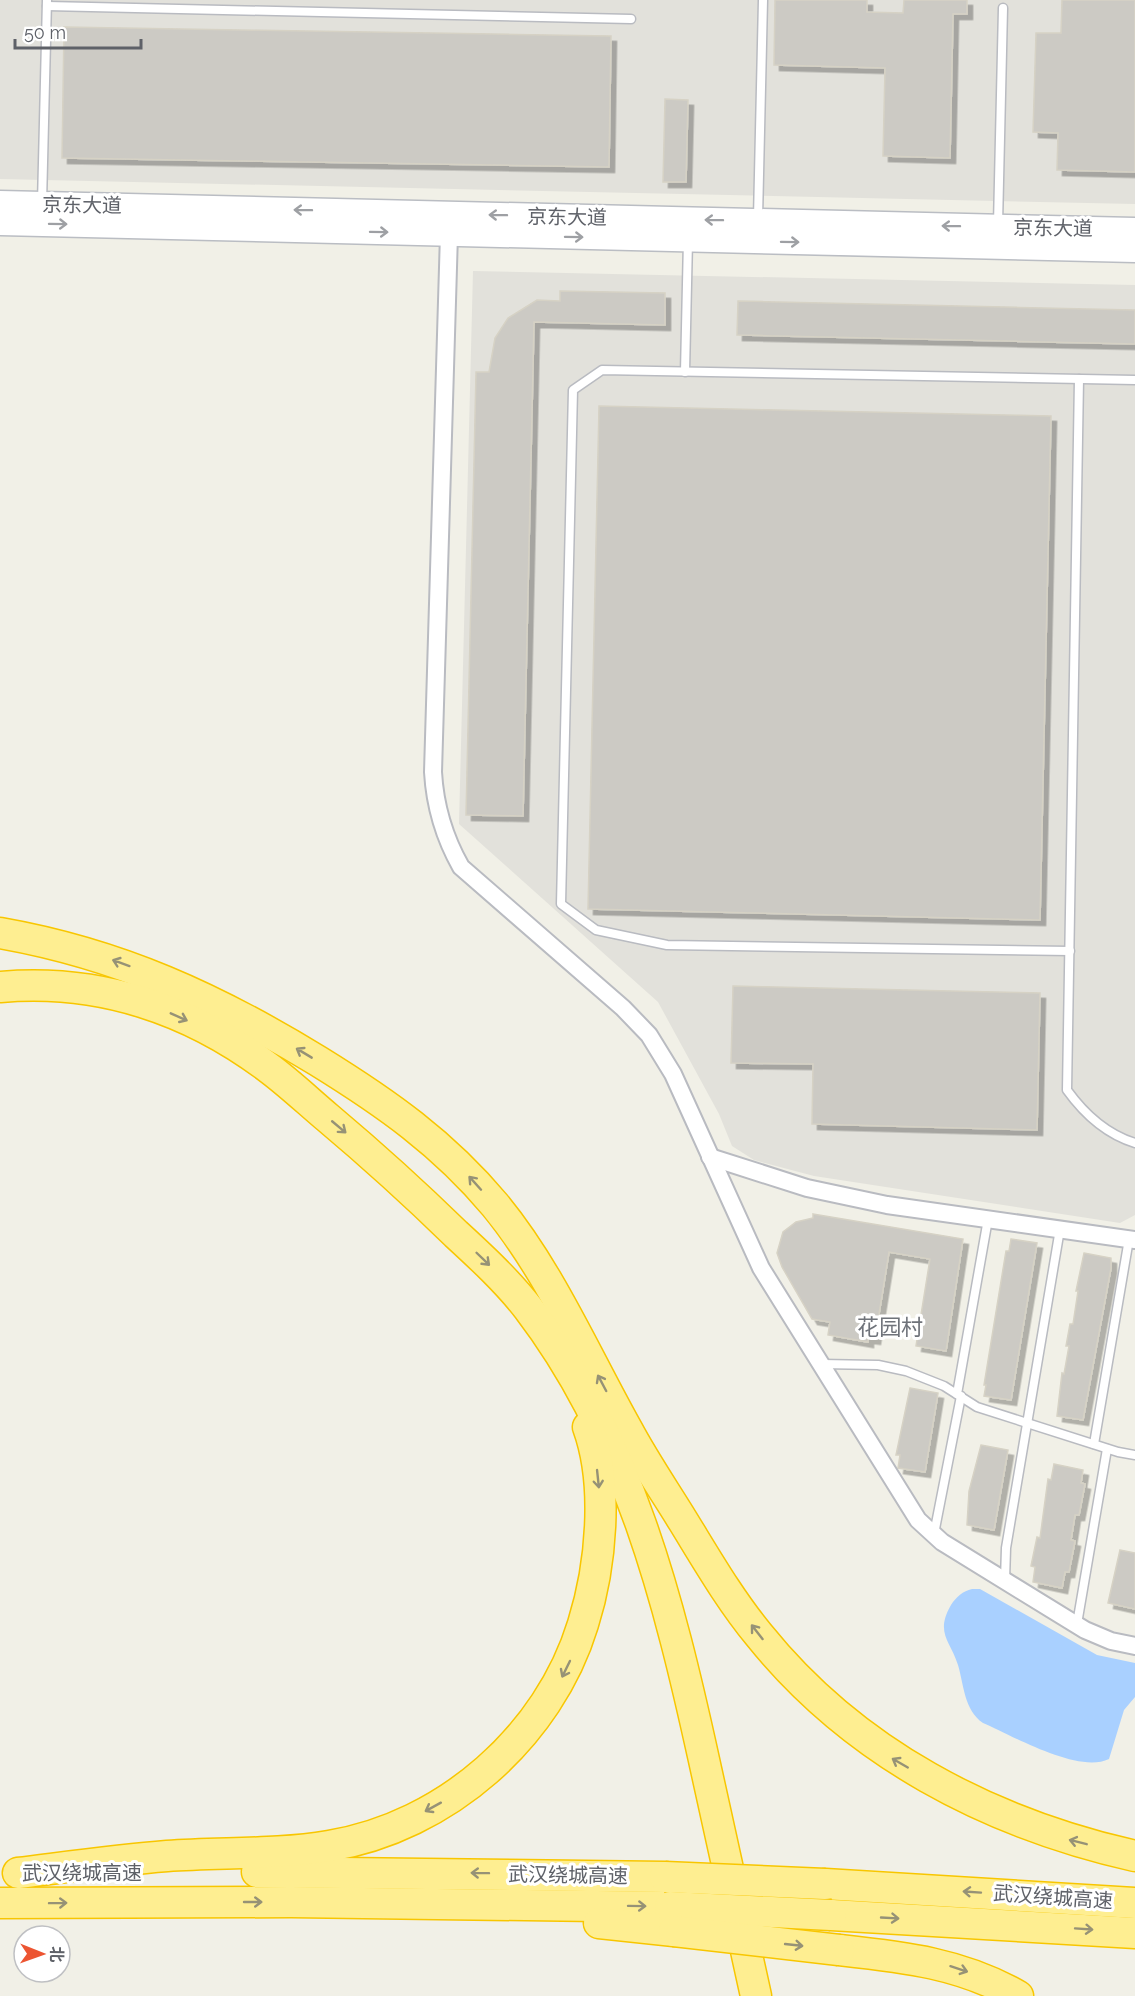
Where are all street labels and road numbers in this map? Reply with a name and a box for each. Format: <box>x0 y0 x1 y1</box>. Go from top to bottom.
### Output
street label: 京东大道 <box>42 192 122 218</box>
street label: 京东大道 <box>527 204 607 230</box>
street label: 京东大道 <box>1013 215 1093 241</box>
street label: 武汉绕城高速 <box>22 1861 142 1885</box>
street label: 武汉绕城高速 <box>508 1862 628 1888</box>
street label: 武汉绕城高速 <box>992 1881 1114 1913</box>

